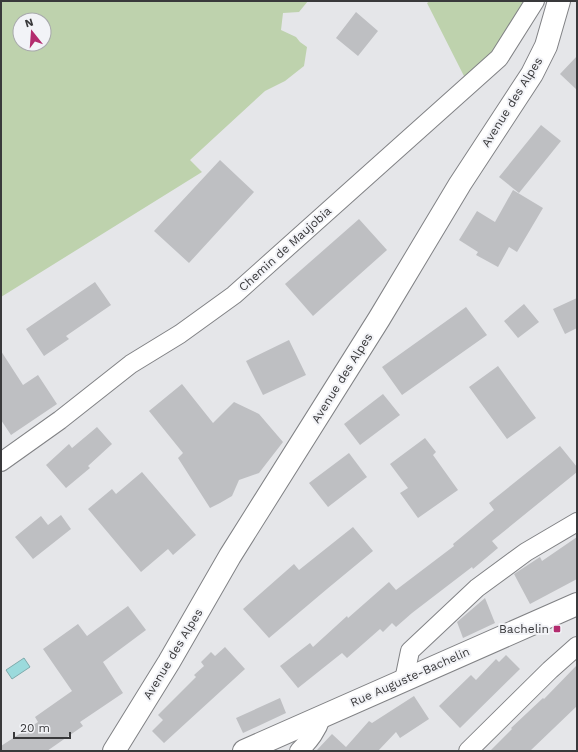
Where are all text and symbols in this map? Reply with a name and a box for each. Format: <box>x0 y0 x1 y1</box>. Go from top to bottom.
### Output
north arrow <box>12 12 52 52</box>
text: N <box>23 16 35 30</box>
street label: Avenue des Alpes <box>479 54 545 150</box>
street label: Chemin de Maujobia <box>236 204 334 294</box>
street label: Avenue des Alpes <box>309 330 375 426</box>
street label: Avenue des Alpes <box>140 606 206 702</box>
place label: Bachelin <box>499 622 549 636</box>
marker: Bachelin <box>552 624 562 634</box>
street label: Rue Auguste-Bachelin <box>348 644 472 710</box>
scale bar <box>14 714 70 740</box>
text: 20 m <box>20 721 50 735</box>

